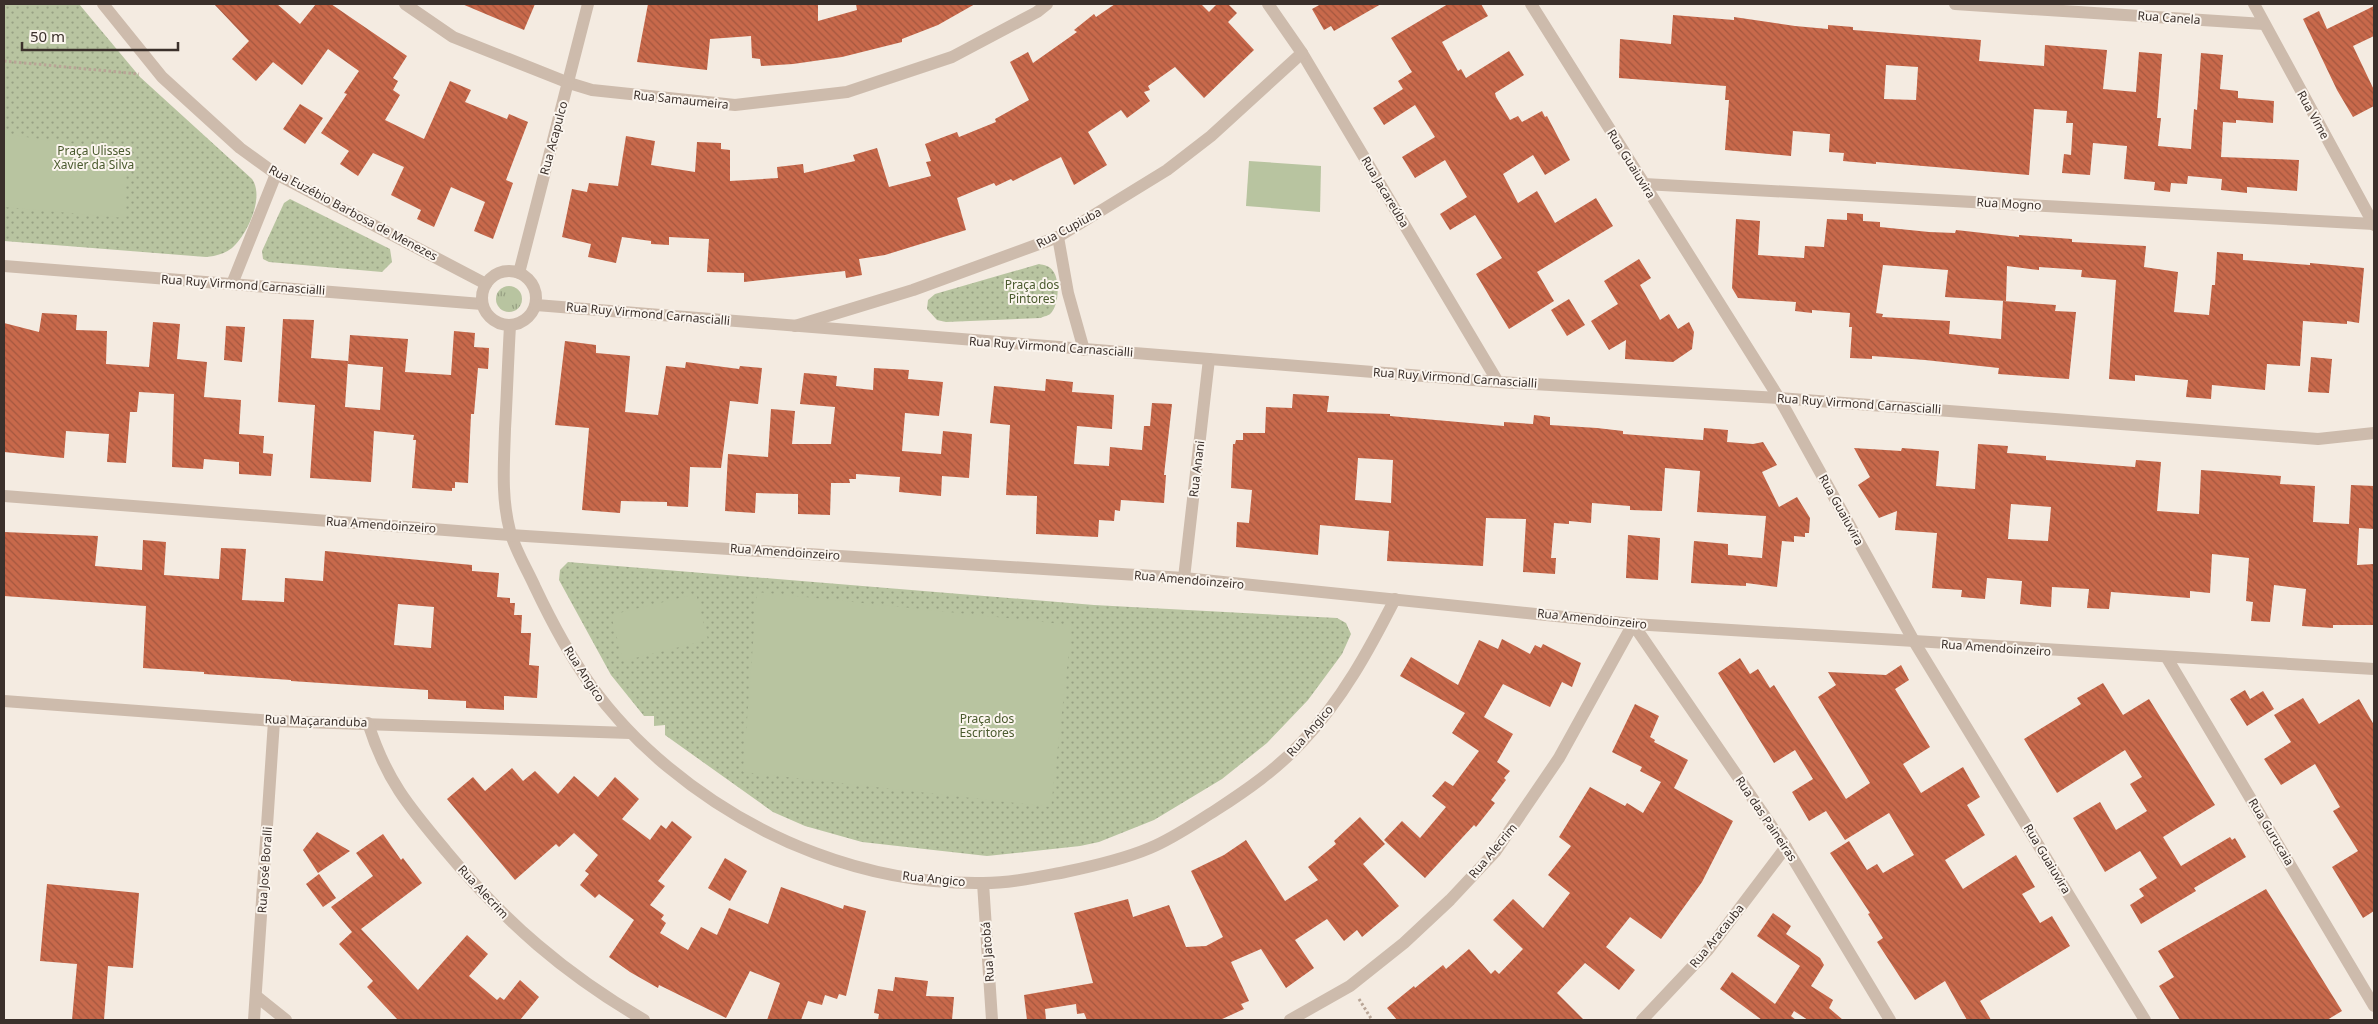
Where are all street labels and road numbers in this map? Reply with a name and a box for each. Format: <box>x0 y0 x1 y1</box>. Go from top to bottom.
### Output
street label: Rua Canela <box>2137 7 2201 28</box>
street label: Rua Samaumeira <box>632 86 730 113</box>
street label: Rua Vime <box>2293 87 2334 142</box>
street label: Rua Acapulco <box>535 99 572 177</box>
street label: Rua Guaiuvira <box>1603 126 1660 202</box>
street label: Rua Jacareúba <box>1357 153 1413 231</box>
street label: Rua Euzébio Barbosa de Menezes <box>266 161 441 265</box>
street label: Rua Mogno <box>1976 193 2042 214</box>
street label: Rua Cupiuba <box>1033 203 1104 252</box>
street label: Rua Ruy Virmond Carnascialli <box>160 270 326 299</box>
street label: Rua Ruy Virmond Carnascialli <box>565 298 731 329</box>
street label: Rua Ruy Virmond Carnascialli <box>968 332 1134 361</box>
street label: Rua Ruy Virmond Carnascialli <box>1372 363 1538 392</box>
street label: Rua Ruy Virmond Carnascialli <box>1776 389 1942 418</box>
street label: Rua Anani <box>1185 440 1208 498</box>
street label: Rua Guaiuvira <box>1815 471 1868 548</box>
street label: Rua Amendoinzeiro <box>325 512 437 537</box>
street label: Rua Amendoinzeiro <box>729 539 841 564</box>
street label: Rua Amendoinzeiro <box>1133 566 1245 593</box>
street label: Rua Amendoinzeiro <box>1536 604 1648 633</box>
street label: Rua Amendoinzeiro <box>1940 635 2052 660</box>
street label: Rua Angico <box>560 643 609 705</box>
street label: Rua Angico <box>1282 701 1337 760</box>
street label: Rua Maçaranduba <box>264 710 368 731</box>
street label: Rua das Paineiras <box>1732 773 1801 865</box>
street label: Rua Gurucaia <box>2245 795 2298 869</box>
street label: Rua Alecrim <box>1464 819 1521 882</box>
street label: Rua Guaiuvira <box>2020 821 2075 897</box>
street label: Rua José Boralli <box>253 826 276 914</box>
street label: Rua Alecrim <box>454 861 513 922</box>
street label: Rua Angico <box>902 867 966 890</box>
street label: Rua Aracauba <box>1686 900 1748 971</box>
street label: Rua Jatobá <box>977 921 998 983</box>

